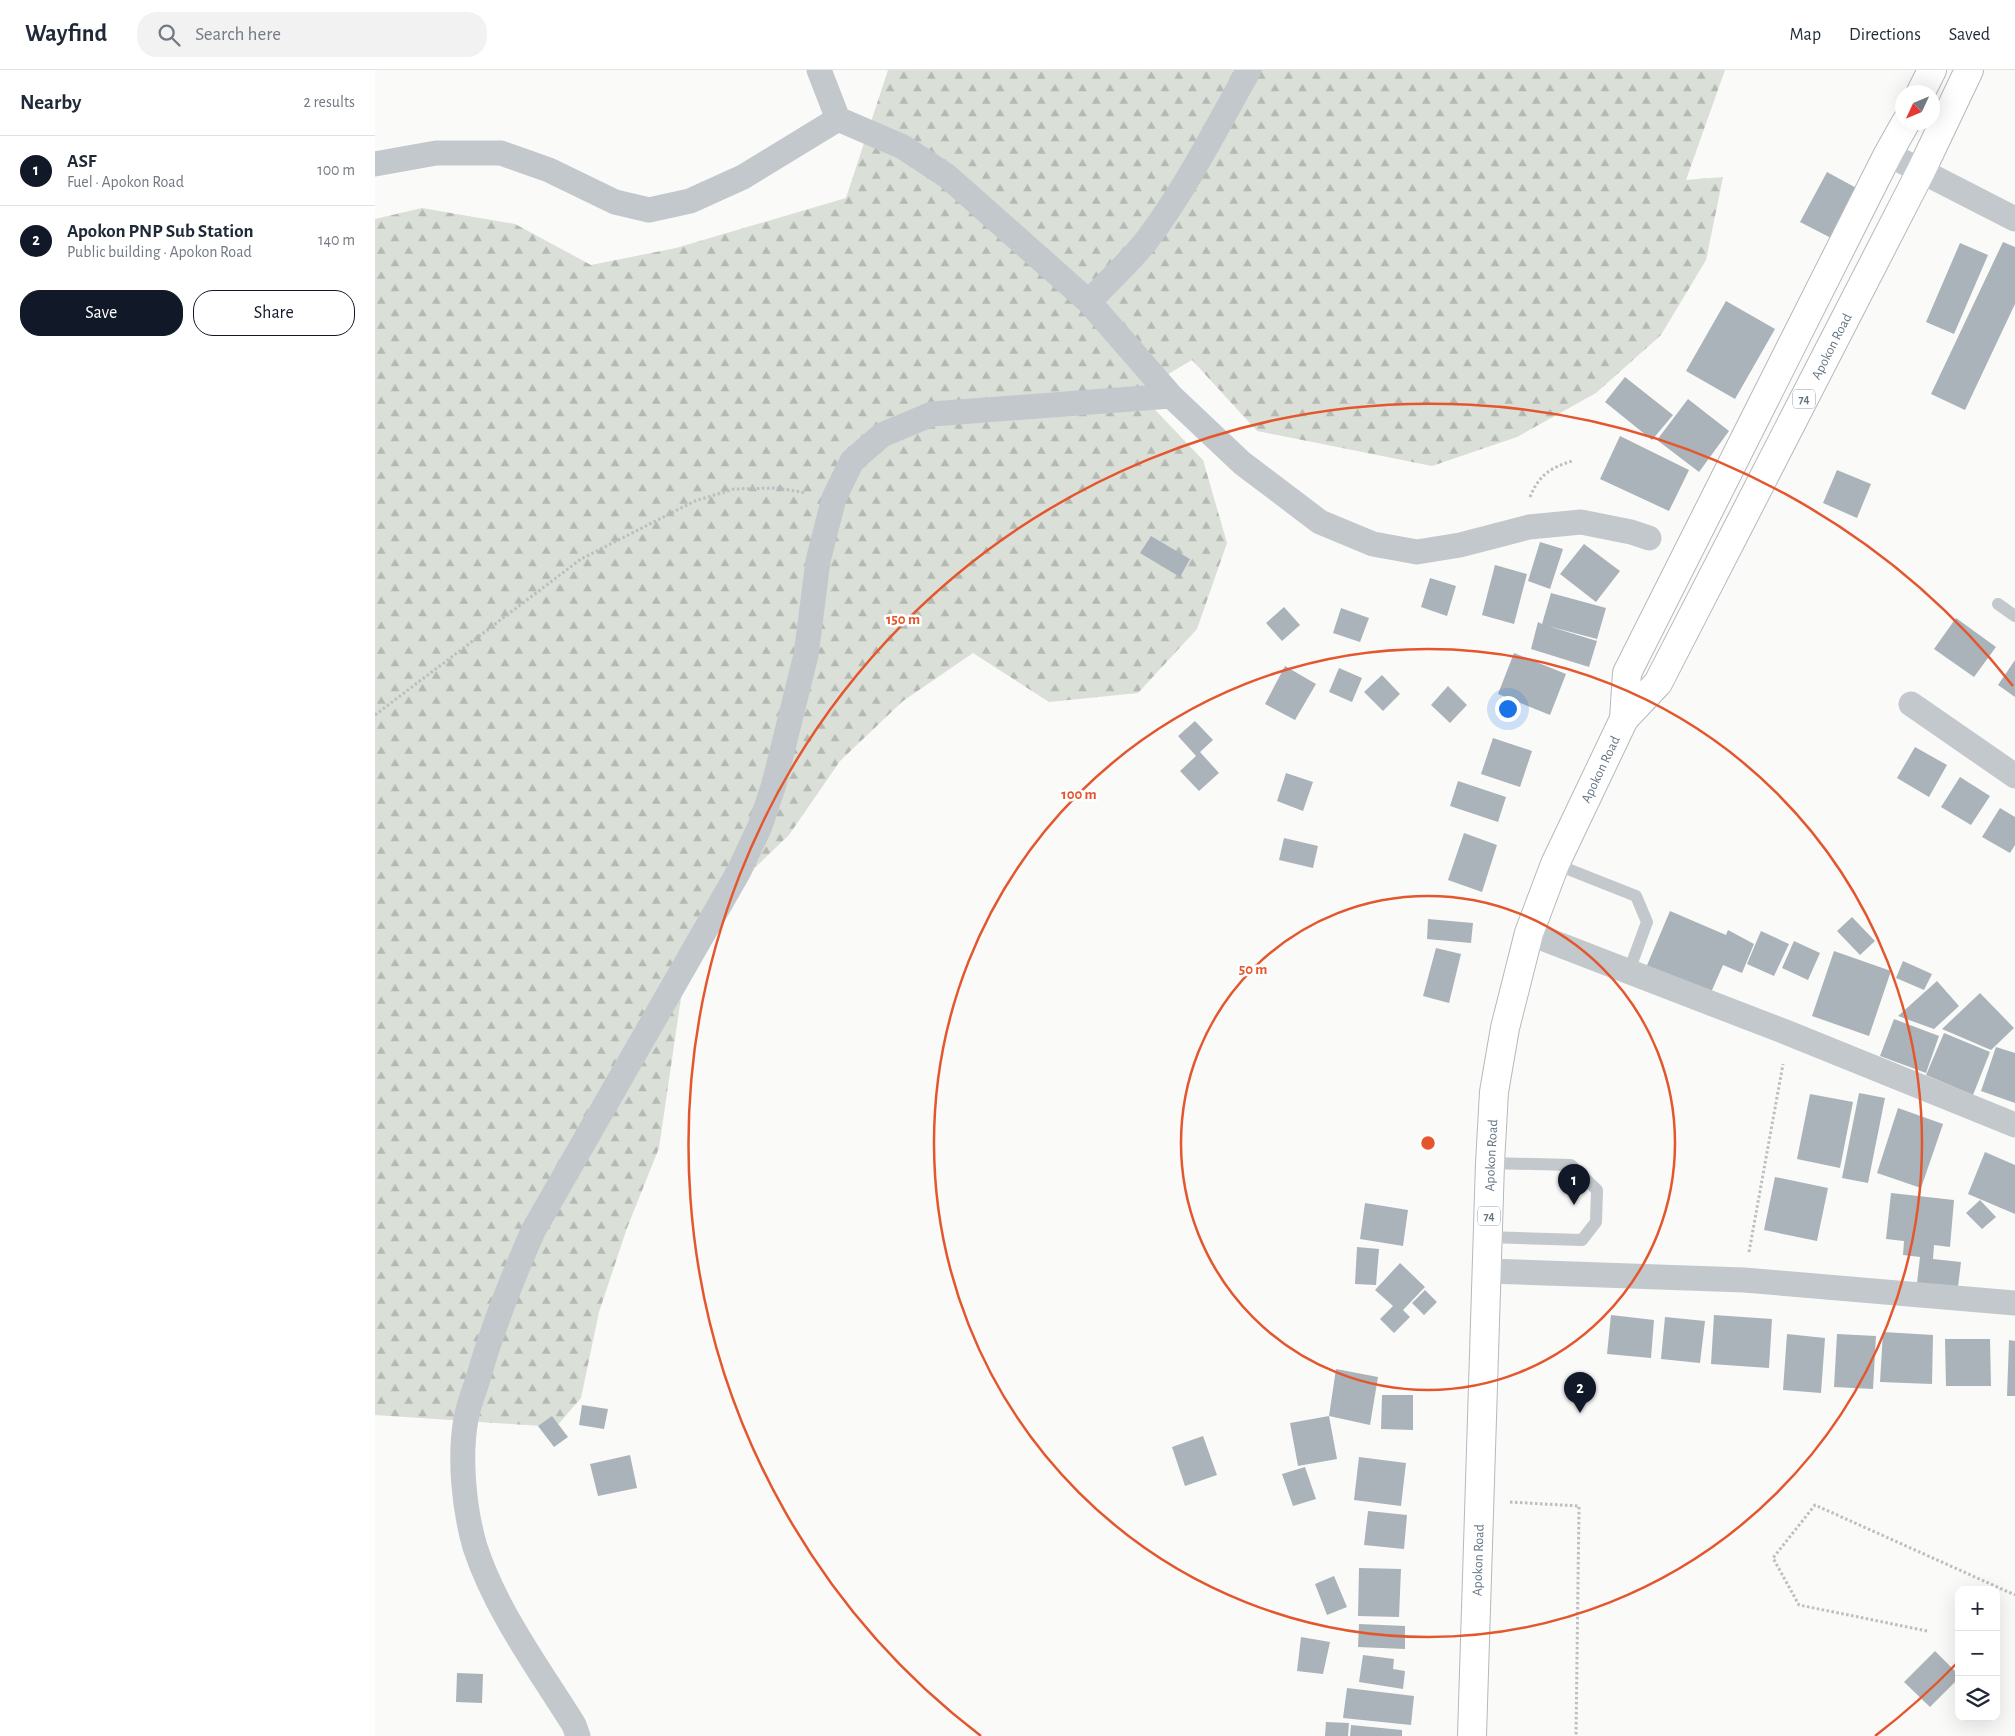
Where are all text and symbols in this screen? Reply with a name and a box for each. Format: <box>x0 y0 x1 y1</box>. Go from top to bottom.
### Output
search box <box>137 12 487 57</box>
icon: search <box>155 21 183 49</box>
text: Wayfind <box>25 22 107 46</box>
text: Search here <box>195 25 281 44</box>
text: Map <box>1790 26 1821 44</box>
text: Directions <box>1849 26 1921 44</box>
text: Saved <box>1949 26 1990 44</box>
north arrow <box>1895 85 1940 130</box>
text: Nearby <box>20 92 81 113</box>
text: 2 results <box>303 94 355 110</box>
text: ASF <box>67 152 97 171</box>
text: 1 <box>33 162 39 178</box>
text: 100 m <box>317 162 355 178</box>
text: Fuel · Apokon Road <box>67 174 184 190</box>
text: Apokon PNP Sub Station <box>67 222 254 241</box>
text: 2 <box>32 232 40 248</box>
text: 140 m <box>318 232 355 248</box>
text: Public building · Apokon Road <box>67 244 252 260</box>
button: Save <box>20 290 183 336</box>
button: Share <box>193 290 355 336</box>
street label: Apokon Road <box>1809 311 1855 382</box>
road number: 74 <box>1793 390 1815 408</box>
text: 150 m <box>886 612 920 627</box>
your location <box>1495 696 1521 722</box>
street label: Apokon Road <box>1579 734 1623 805</box>
text: 100 m <box>1061 787 1097 802</box>
text: 50 m <box>1239 962 1267 977</box>
street label: Apokon Road <box>1483 1119 1500 1192</box>
centre of rings <box>1419 1134 1437 1152</box>
pin: 1 <box>1558 1164 1590 1205</box>
road number: 74 <box>1478 1206 1500 1226</box>
pin: 2 <box>1564 1372 1596 1413</box>
street label: Apokon Road <box>1470 1524 1487 1596</box>
map controls <box>1955 1586 2000 1721</box>
button: + <box>1955 1586 2000 1631</box>
button: − <box>1955 1631 2000 1676</box>
button: layers <box>1955 1676 2000 1721</box>

